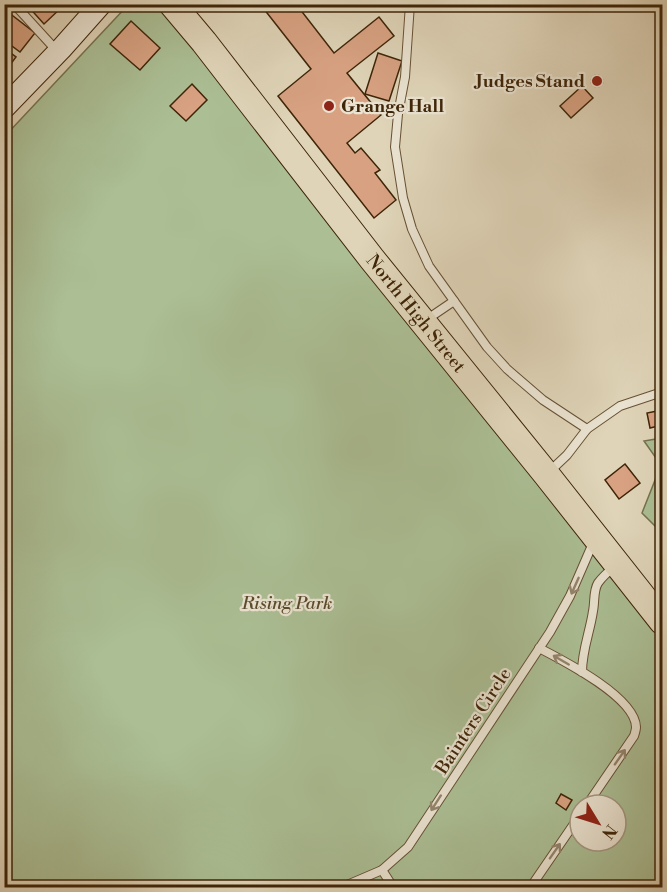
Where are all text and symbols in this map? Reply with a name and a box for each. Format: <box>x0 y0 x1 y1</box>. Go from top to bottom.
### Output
place label: Judges Stand <box>473 70 585 93</box>
marker: Judges Stand <box>590 74 604 88</box>
place label: Grange Hall <box>341 95 444 118</box>
marker: Grange Hall <box>322 99 336 113</box>
street label: North High Street <box>361 250 471 378</box>
one-way arrow <box>568 576 580 594</box>
park label: Rising Park <box>241 592 332 615</box>
one-way arrow <box>553 654 570 666</box>
street label: Bainters Circle <box>430 664 516 780</box>
one-way arrow <box>614 749 626 765</box>
north arrow <box>568 793 628 853</box>
one-way arrow <box>430 795 443 812</box>
text: N <box>597 820 621 843</box>
one-way arrow <box>549 844 561 860</box>

